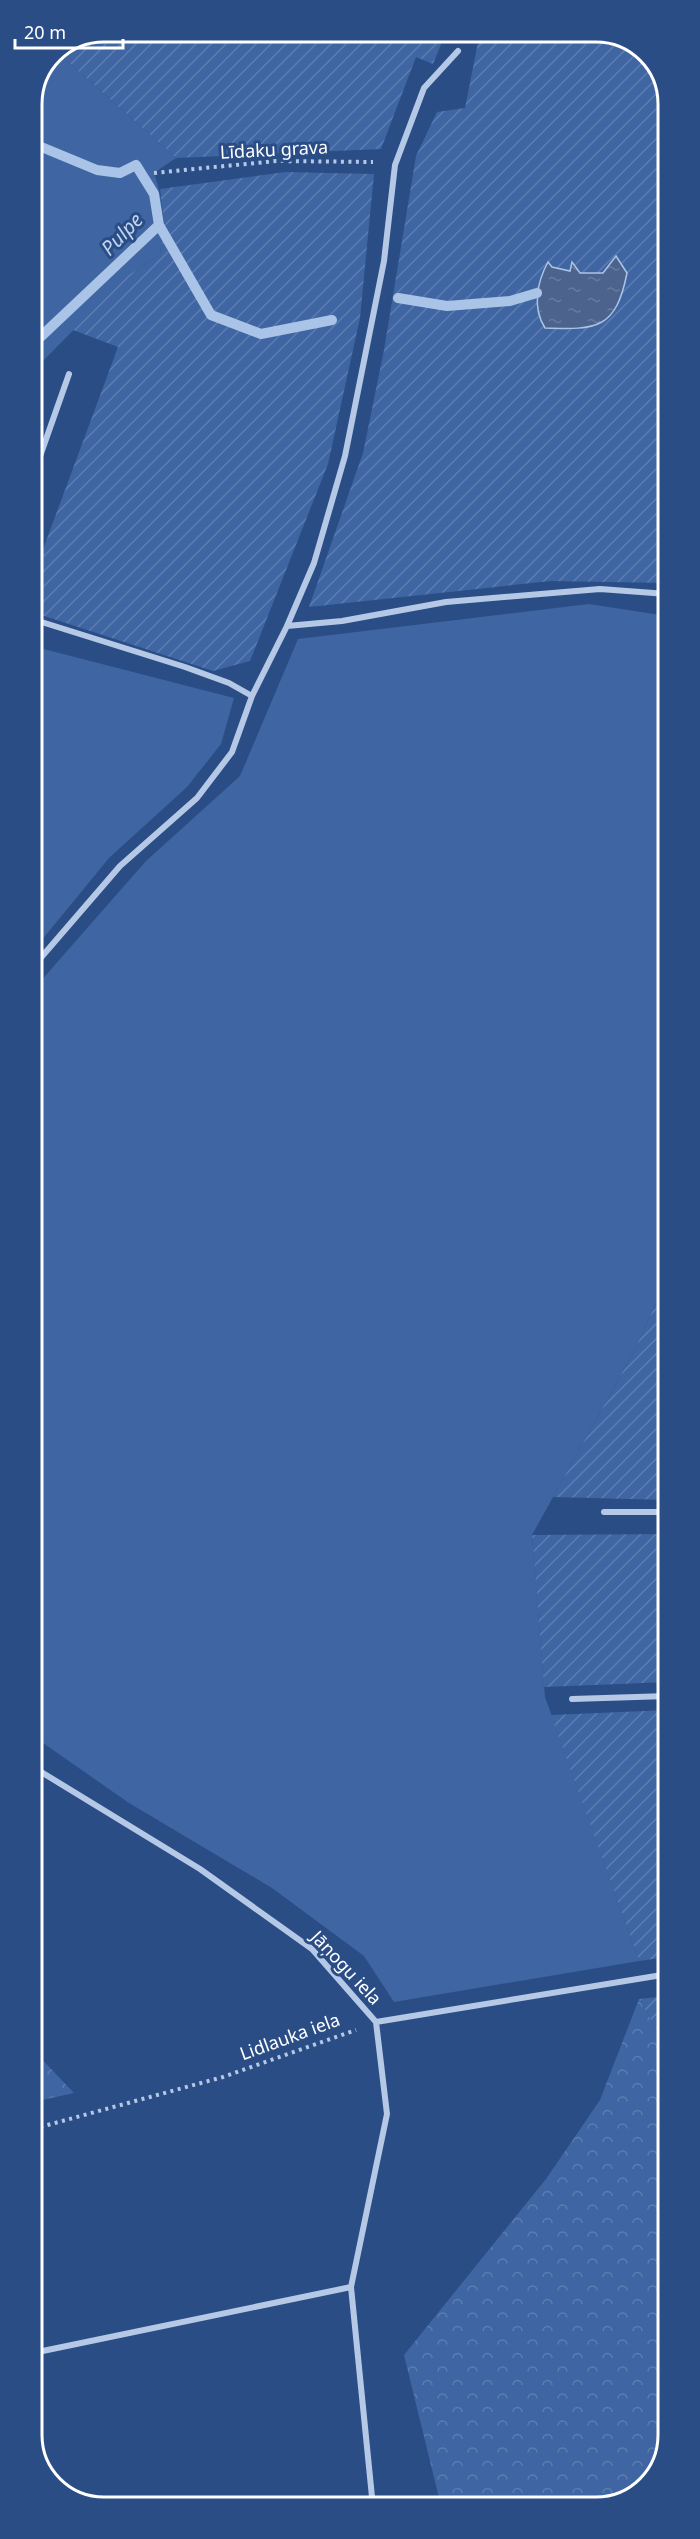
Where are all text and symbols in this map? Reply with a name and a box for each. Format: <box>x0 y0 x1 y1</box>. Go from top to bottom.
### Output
scale bar <box>15 12 123 50</box>
text: 20 m <box>24 20 66 44</box>
street label: Līdaku grava <box>219 134 329 164</box>
water label: Pulpe <box>95 206 149 261</box>
street label: Jāņogu iela <box>305 1924 387 2010</box>
street label: Lidlauka iela <box>236 2007 343 2065</box>

